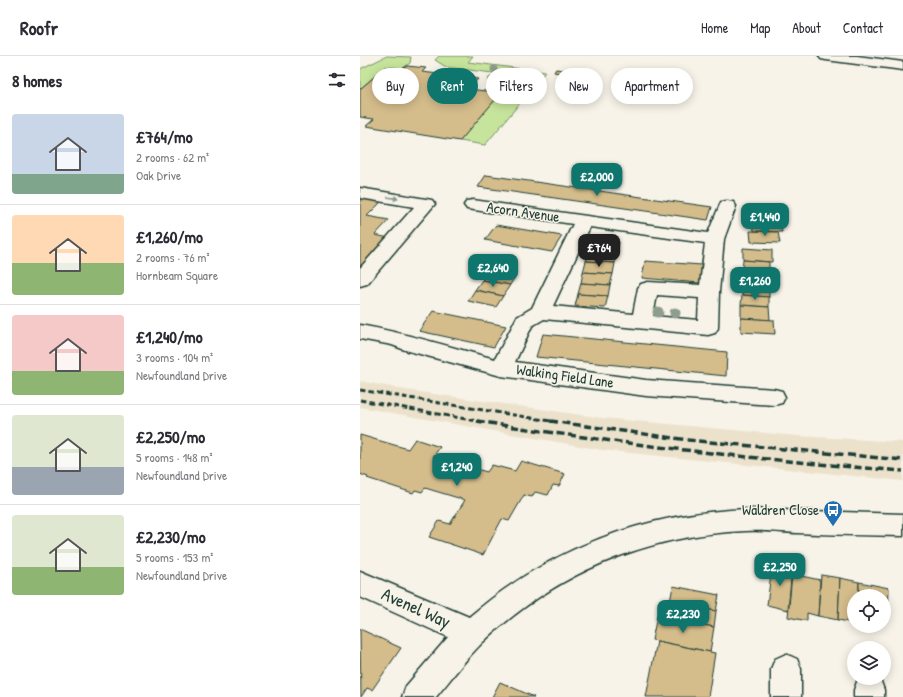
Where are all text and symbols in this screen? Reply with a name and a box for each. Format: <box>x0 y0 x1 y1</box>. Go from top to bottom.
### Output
text: Roofr <box>20 15 58 41</box>
text: Home <box>701 18 728 37</box>
text: Map <box>750 18 770 37</box>
text: About <box>792 18 821 37</box>
text: Contact <box>843 18 883 37</box>
chip: Buy <box>372 68 419 104</box>
chip: Rent <box>427 68 478 104</box>
chip: Filters <box>486 68 547 104</box>
chip: New <box>555 68 603 104</box>
chip: Apartment <box>611 68 693 104</box>
text: 8 homes <box>12 69 62 92</box>
icon: filters <box>326 69 348 91</box>
text: £764/mo <box>136 125 193 148</box>
icon: home <box>44 130 92 178</box>
text: 2 rooms · 62 m² <box>136 148 209 166</box>
pin: £2,000 <box>564 163 630 197</box>
text: Oak Drive <box>136 166 181 184</box>
text: £2,000 <box>580 167 614 185</box>
one-way arrow <box>387 195 399 201</box>
street label: Acorn Avenue <box>485 196 561 227</box>
pin: £1,440 <box>732 203 798 237</box>
text: £1,440 <box>750 207 780 225</box>
text: £1,260/mo <box>136 225 203 248</box>
icon: home <box>44 231 92 279</box>
pin: £764 <box>575 234 623 268</box>
text: £764 <box>587 238 611 256</box>
text: 2 rooms · 76 m² <box>136 248 209 266</box>
pin: £2,640 <box>460 254 526 288</box>
text: £2,640 <box>477 258 509 276</box>
text: Hornbeam Square <box>136 266 218 284</box>
pin: £1,260 <box>722 267 788 301</box>
text: £1,260 <box>739 271 771 289</box>
text: £1,240/mo <box>136 325 203 348</box>
icon: home <box>44 331 92 379</box>
text: 3 rooms · 104 m² <box>136 348 213 366</box>
street label: Walking Field Lane <box>515 358 615 393</box>
text: Newfoundland Drive <box>136 366 227 384</box>
text: £2,250/mo <box>136 425 205 448</box>
icon: home <box>44 431 92 479</box>
text: 5 rooms · 148 m² <box>136 448 212 466</box>
pin: £1,240 <box>424 453 490 487</box>
text: £1,240 <box>441 457 473 475</box>
text: Newfoundland Drive <box>136 466 227 484</box>
place label: Waldren Close <box>742 499 819 520</box>
bus stop icon: Waldren Close <box>822 499 844 527</box>
text: £2,230/mo <box>136 525 206 548</box>
icon: home <box>44 531 92 579</box>
text: 5 rooms · 153 m² <box>136 548 213 566</box>
pin: £2,250 <box>747 553 813 587</box>
text: £2,250 <box>763 557 797 575</box>
text: Newfoundland Drive <box>136 566 227 584</box>
street label: Avenel Way <box>378 581 455 634</box>
map controls <box>847 589 891 685</box>
button: locate <box>847 589 891 633</box>
pin: £2,230 <box>650 600 716 634</box>
text: £2,230 <box>666 604 700 622</box>
button: layers <box>847 641 891 685</box>

